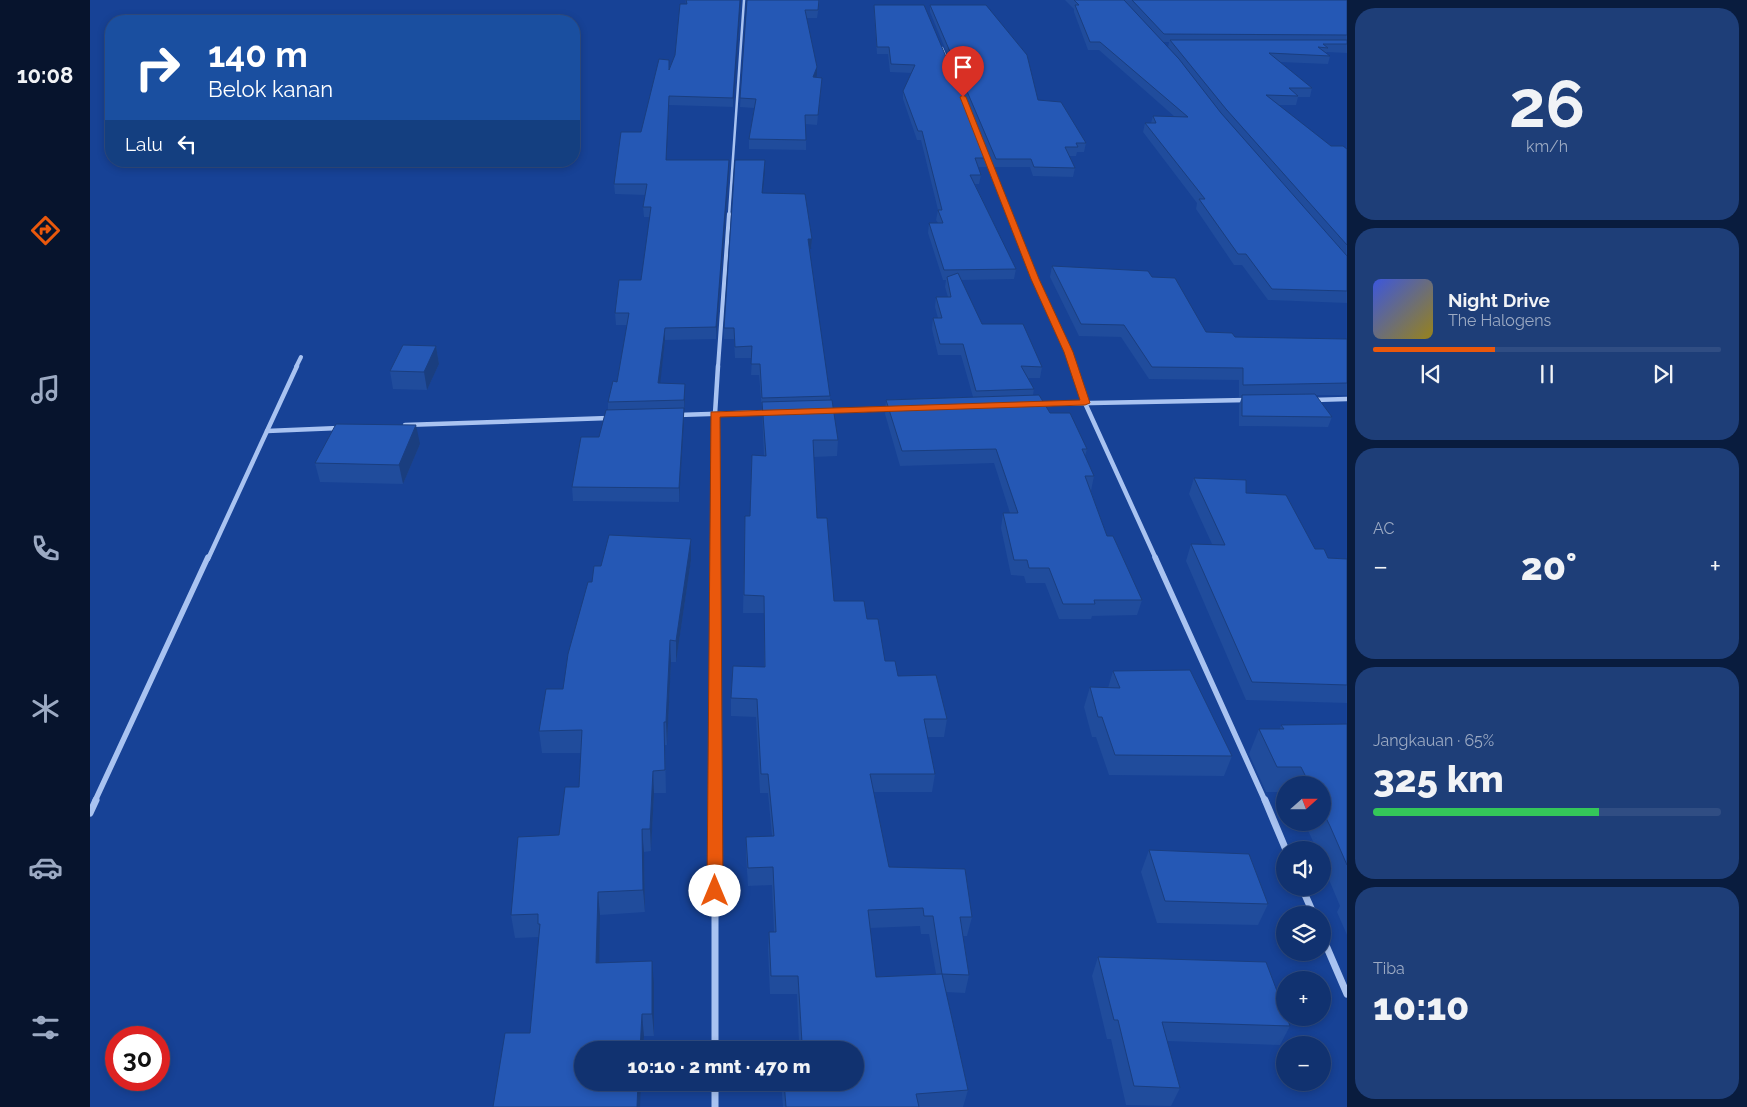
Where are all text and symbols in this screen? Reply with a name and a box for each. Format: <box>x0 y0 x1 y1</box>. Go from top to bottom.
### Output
text: 140 m <box>208 34 308 75</box>
icon: right <box>125 35 190 100</box>
pin <box>942 46 984 97</box>
icon: arrive <box>949 53 977 81</box>
text: 10:08 <box>17 62 73 88</box>
text: 26 <box>1509 66 1585 142</box>
text: Belok kanan <box>208 76 333 102</box>
icon: left <box>173 130 201 158</box>
text: Lalu <box>125 133 163 155</box>
text: km/h <box>1526 137 1568 156</box>
icon: directions <box>28 213 63 248</box>
text: Night Drive <box>1448 289 1550 311</box>
text: The Halogens <box>1448 311 1551 330</box>
icon: previous <box>1417 360 1445 388</box>
icon: pause <box>1533 360 1561 388</box>
icon: next <box>1649 360 1677 388</box>
icon: music <box>28 372 63 407</box>
text: AC <box>1373 519 1394 538</box>
icon: phone <box>28 531 63 566</box>
text: 20° <box>1521 544 1577 589</box>
text: − <box>1373 550 1388 583</box>
text: + <box>1709 550 1721 583</box>
icon: climate <box>28 691 63 726</box>
text: Jangkauan · 65% <box>1373 731 1494 750</box>
text: 325 km <box>1373 756 1504 801</box>
north arrow <box>1276 776 1331 831</box>
map controls <box>1276 776 1331 1091</box>
button: sound <box>1276 841 1331 896</box>
icon: car <box>28 850 63 885</box>
position arrow <box>688 864 740 916</box>
button: layers <box>1276 906 1331 961</box>
text: Tiba <box>1373 959 1405 978</box>
button: + <box>1276 971 1331 1026</box>
text: 10:10 <box>1373 984 1469 1029</box>
icon: filters <box>28 1010 63 1045</box>
speed limit sign: 30 <box>105 1026 170 1091</box>
button: − <box>1276 1036 1331 1091</box>
text: 10:10 · 2 mnt · 470 m <box>627 1055 811 1077</box>

